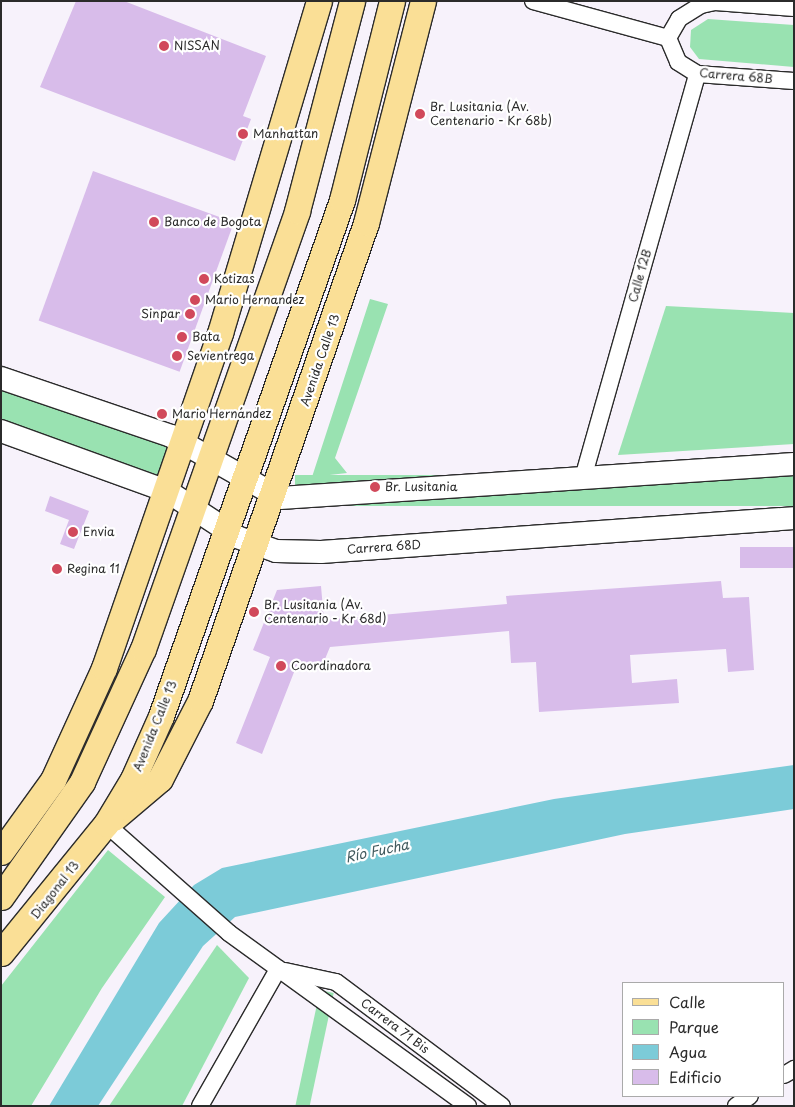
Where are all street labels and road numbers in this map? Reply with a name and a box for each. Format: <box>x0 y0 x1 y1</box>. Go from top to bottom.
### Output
street label: Carrera 68B <box>698 66 774 86</box>
street label: Calle 12B <box>626 248 654 304</box>
street label: Avenida Calle 13 <box>298 312 342 408</box>
street label: Carrera 68D <box>346 537 422 557</box>
street label: Avenida Calle 13 <box>130 679 180 773</box>
street label: Diagonal 13 <box>28 858 82 922</box>
street label: Carrera 71 Bis <box>358 996 432 1056</box>

